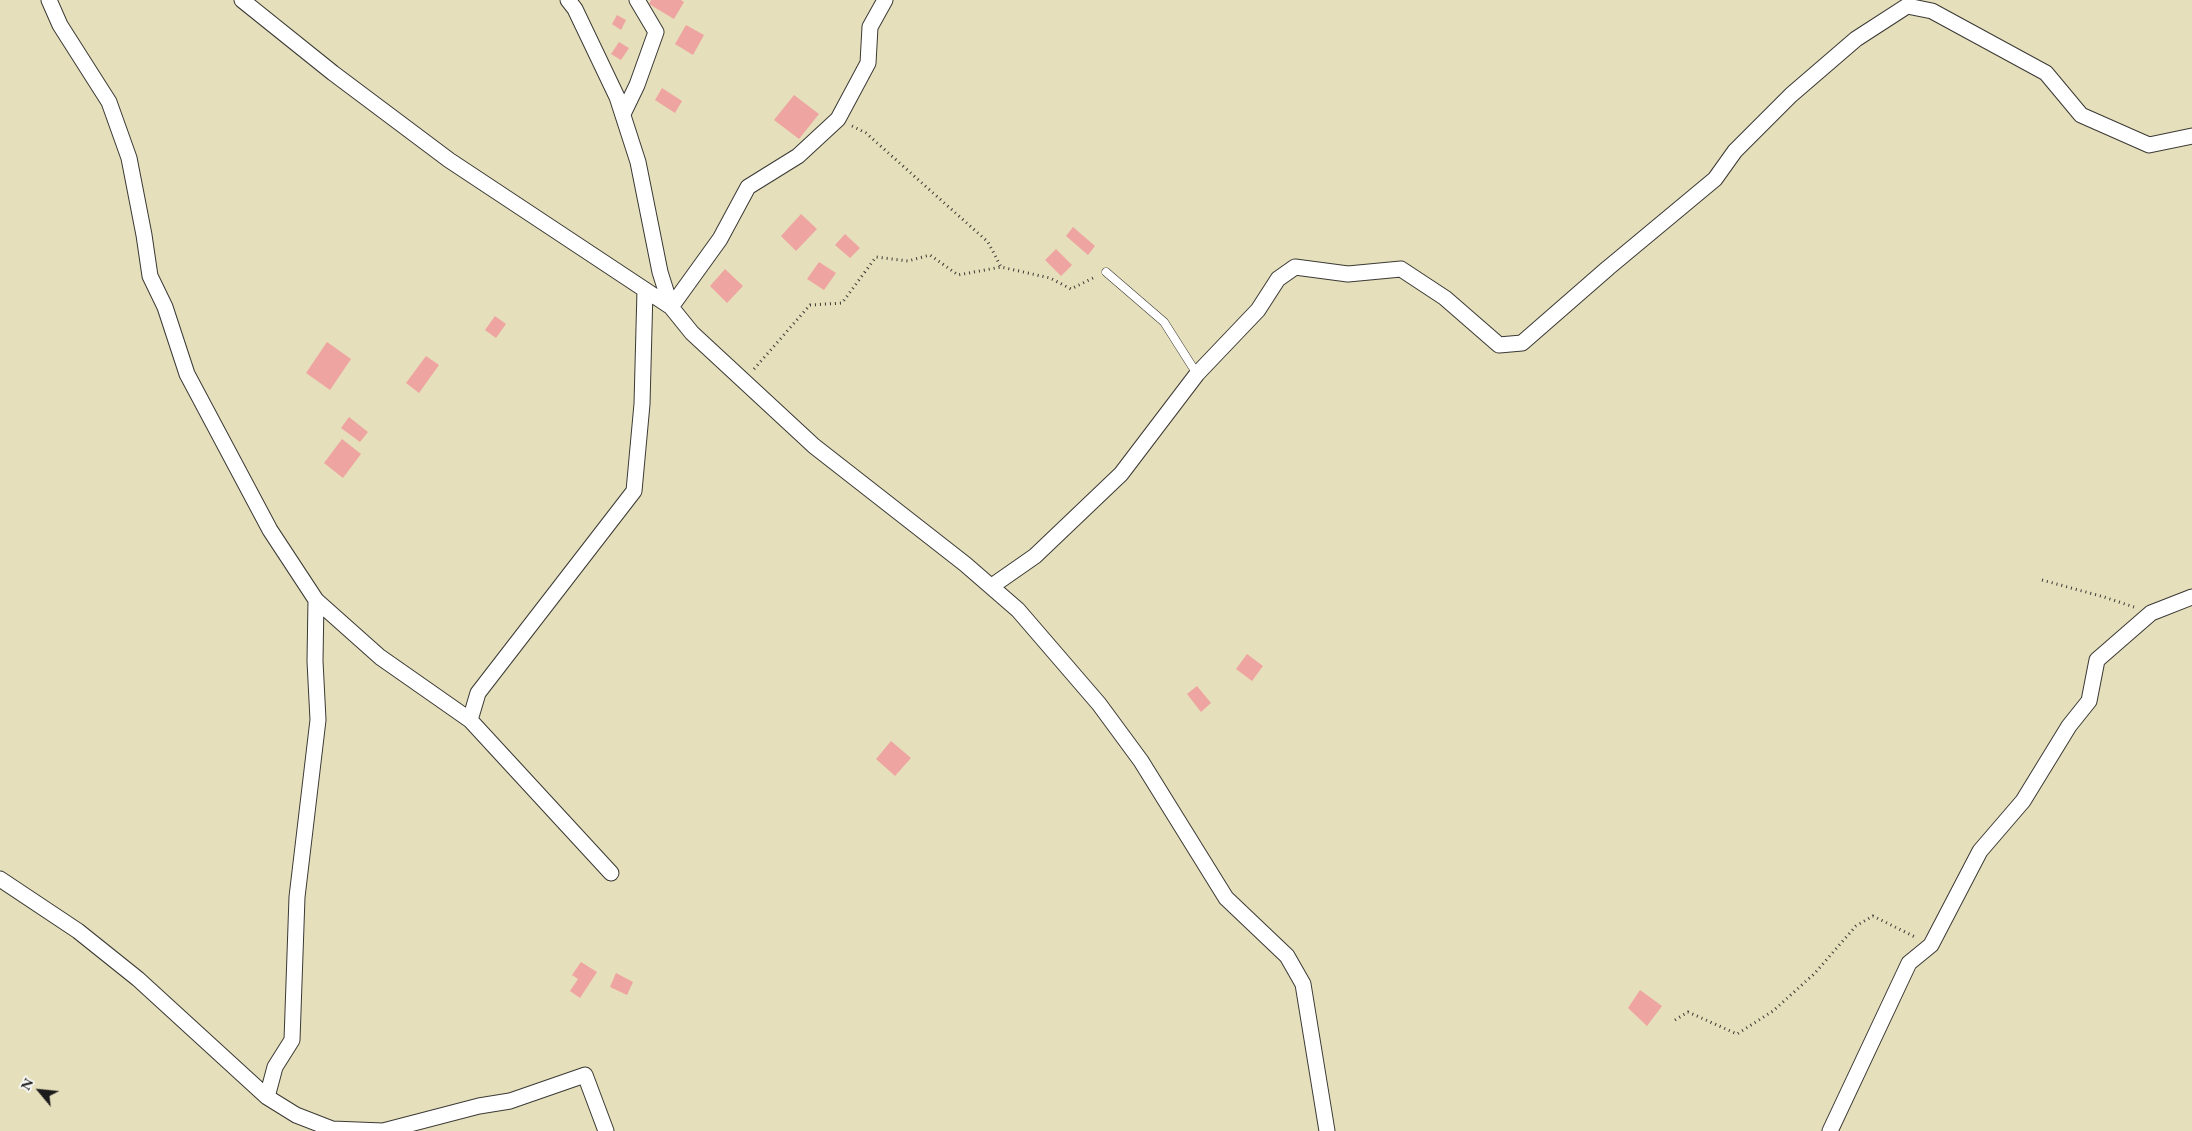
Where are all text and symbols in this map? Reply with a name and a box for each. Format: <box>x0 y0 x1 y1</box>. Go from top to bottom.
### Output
north arrow <box>15 1066 65 1116</box>
text: N <box>16 1075 37 1093</box>

